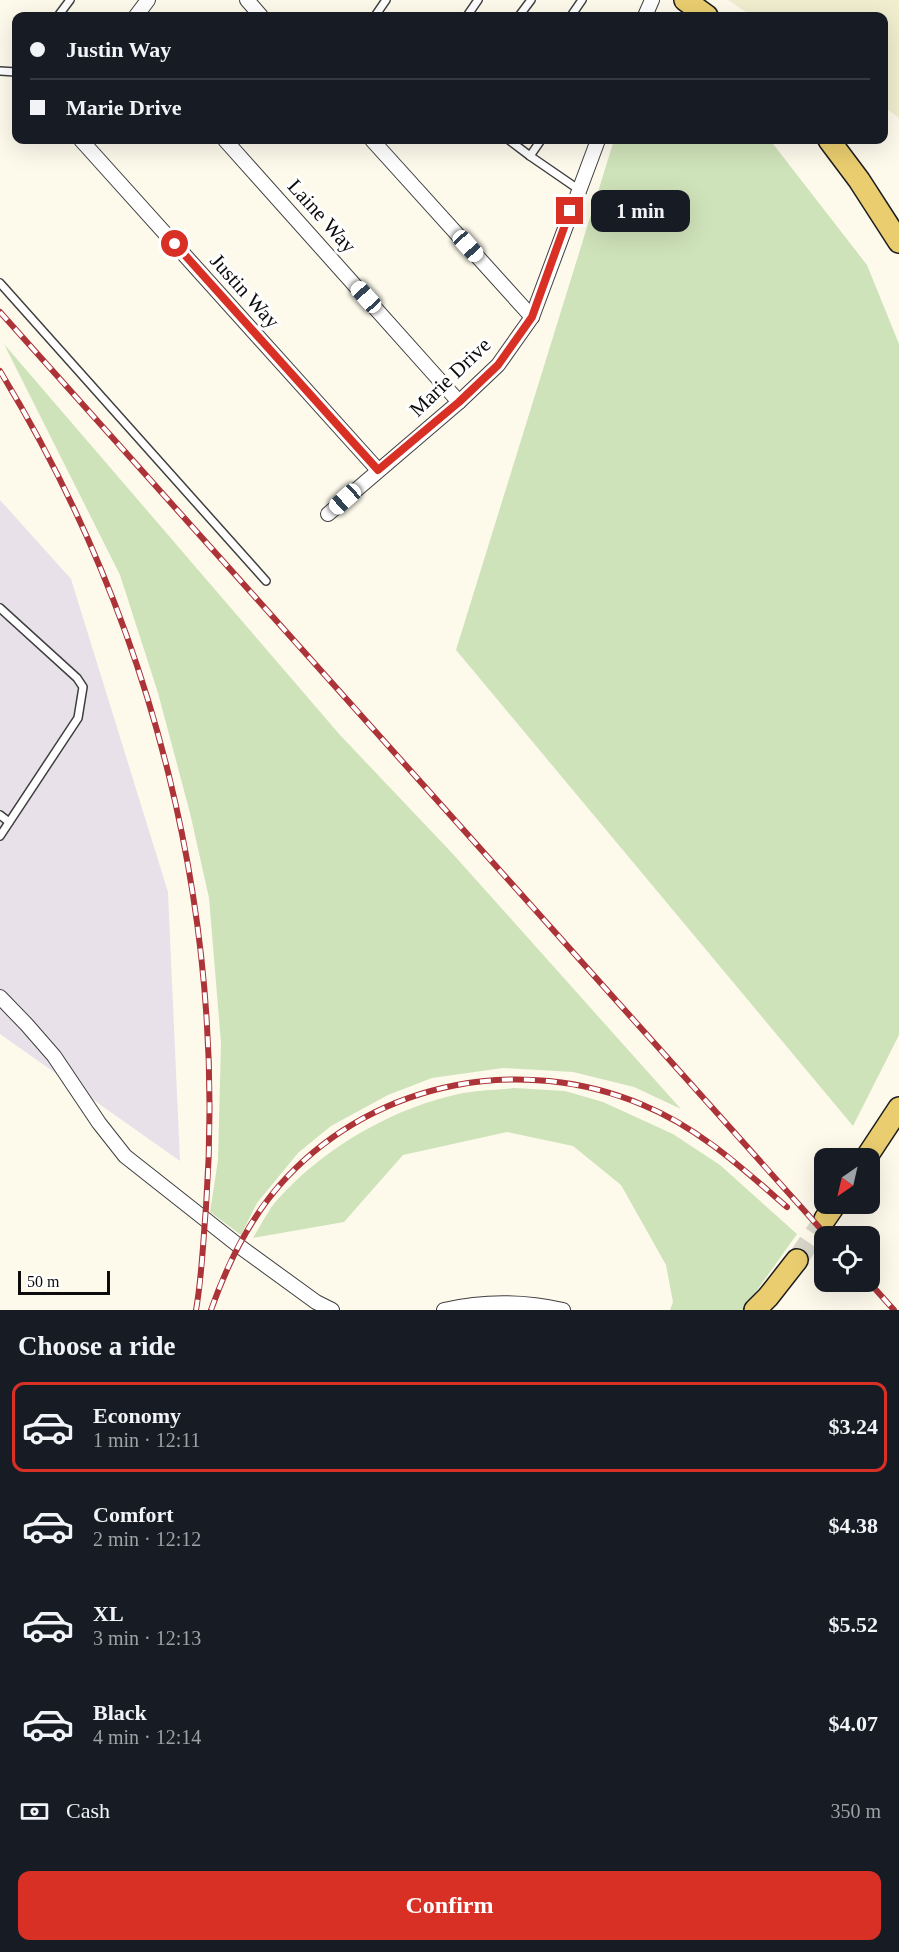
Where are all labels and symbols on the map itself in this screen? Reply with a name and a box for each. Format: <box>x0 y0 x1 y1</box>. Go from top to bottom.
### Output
street label: Laine Way <box>283 174 362 258</box>
callout: 1 min <box>591 190 690 232</box>
route end <box>556 197 583 224</box>
car <box>449 227 487 265</box>
route start <box>161 230 188 257</box>
street label: Justin Way <box>205 249 285 334</box>
car <box>347 278 385 316</box>
street label: Marie Drive <box>405 333 495 421</box>
car <box>326 480 364 518</box>
north arrow <box>814 1148 880 1214</box>
scale bar <box>18 1268 110 1296</box>

